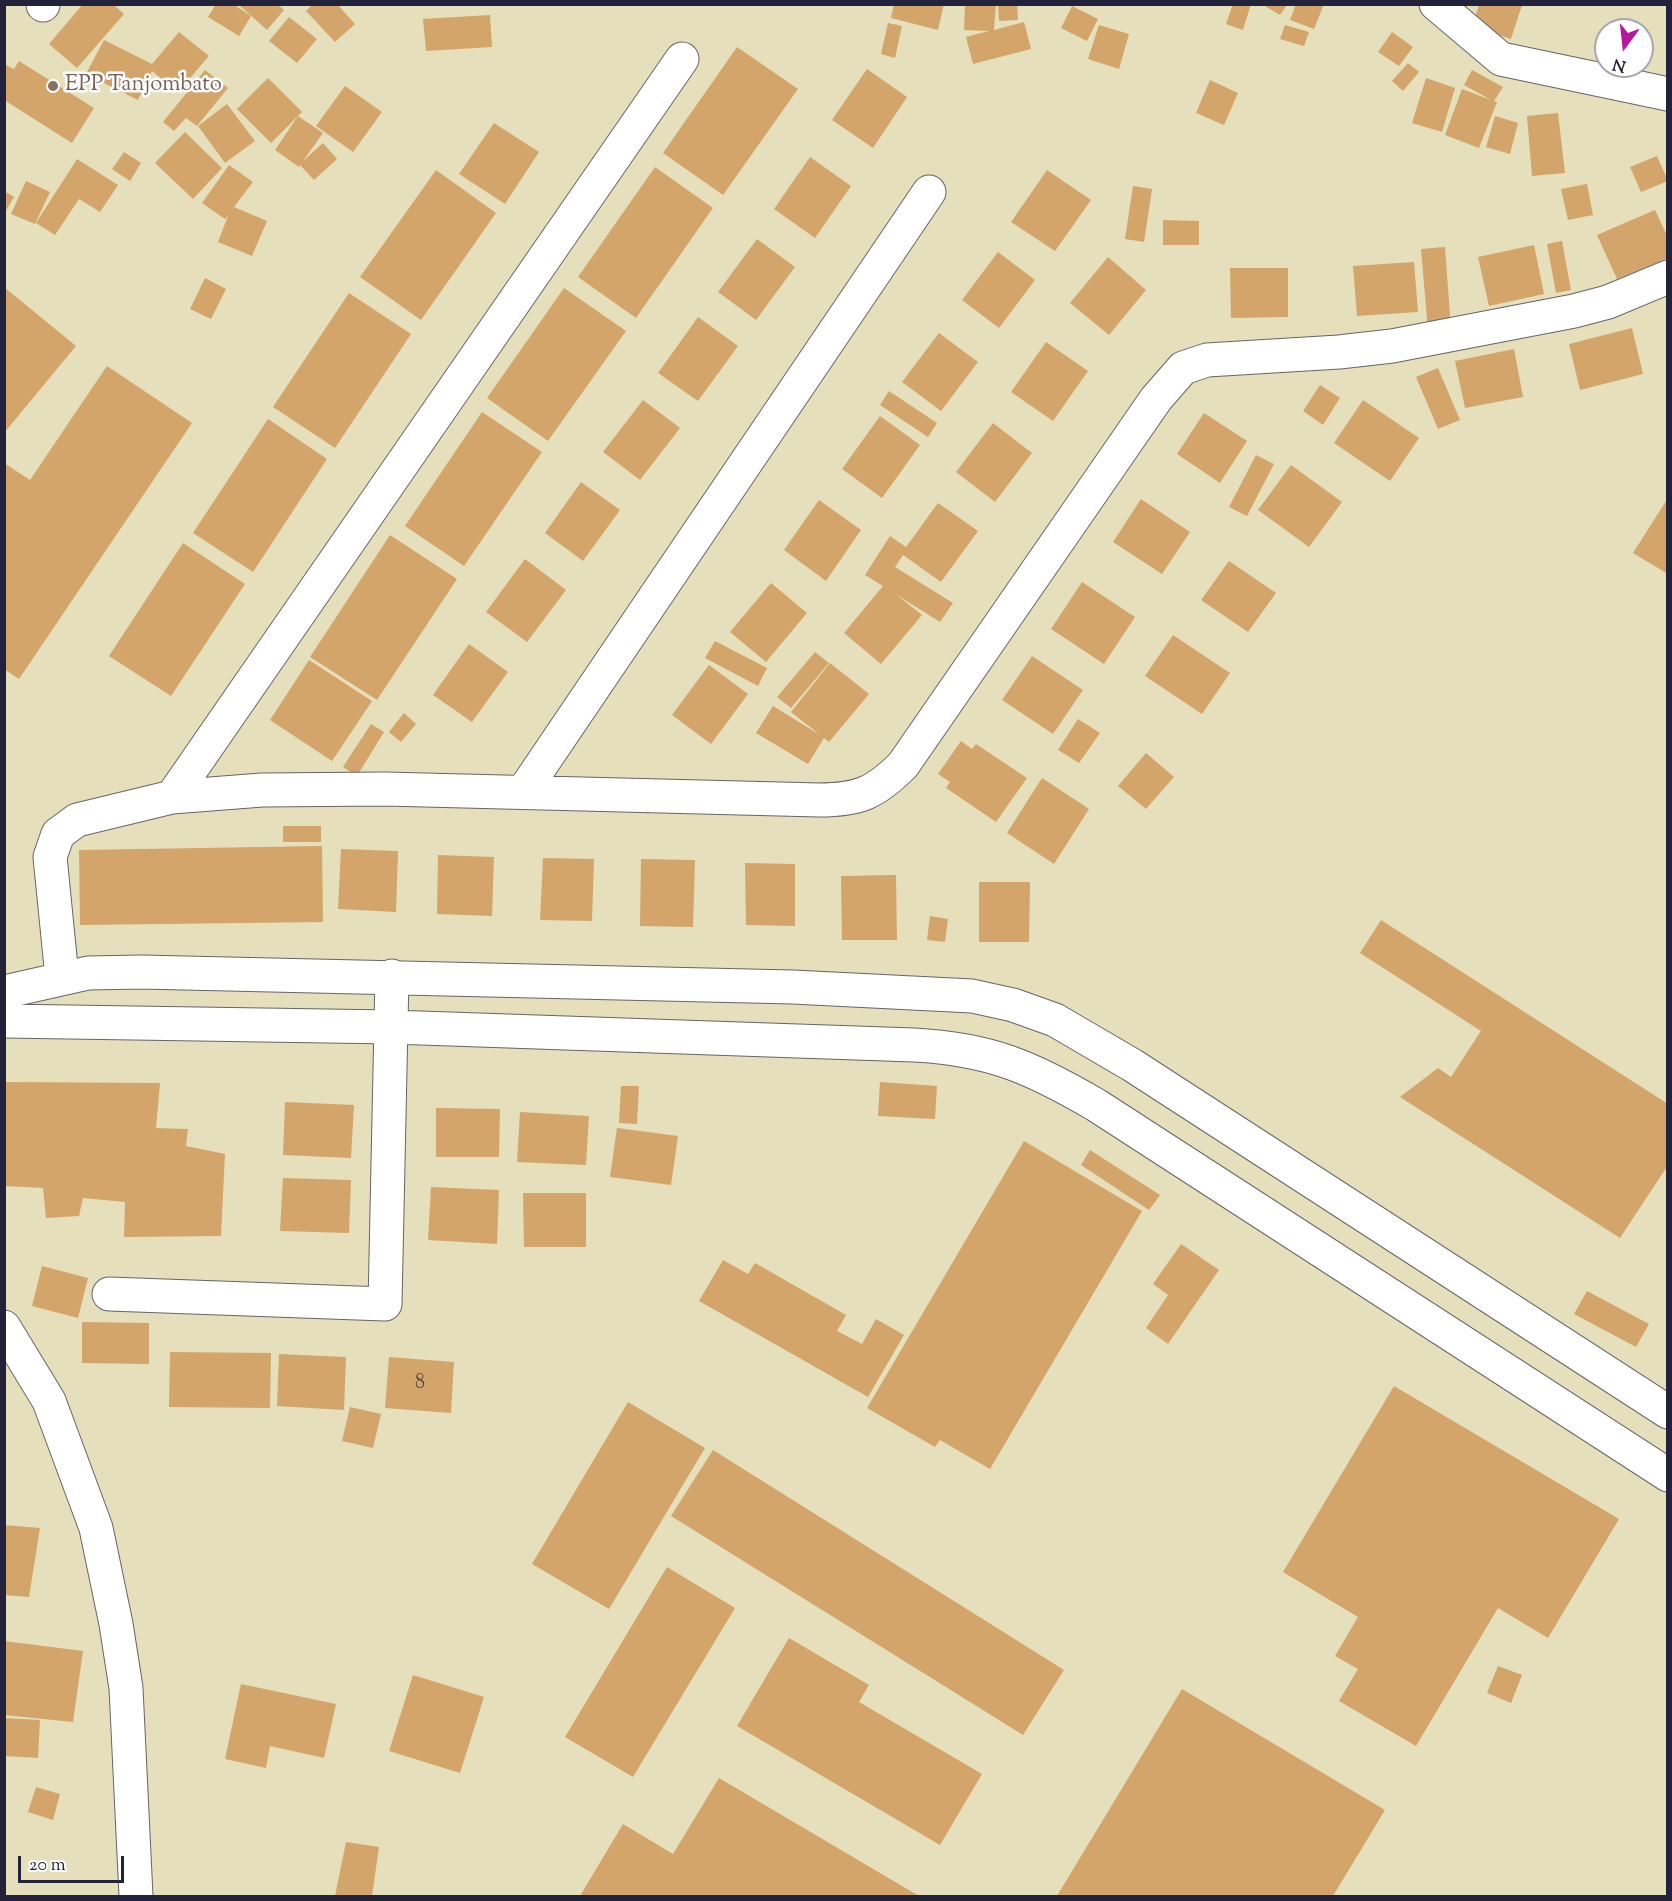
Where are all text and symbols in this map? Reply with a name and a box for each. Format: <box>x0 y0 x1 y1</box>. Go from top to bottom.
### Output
north arrow <box>1594 18 1654 78</box>
text: N <box>1611 51 1629 77</box>
place label: EPP Tanjombato <box>65 73 222 99</box>
marker: EPP Tanjombato <box>46 79 60 93</box>
house number: 8 <box>415 1373 425 1397</box>
scale bar <box>21 1844 128 1882</box>
text: 20 m <box>29 1853 66 1879</box>

